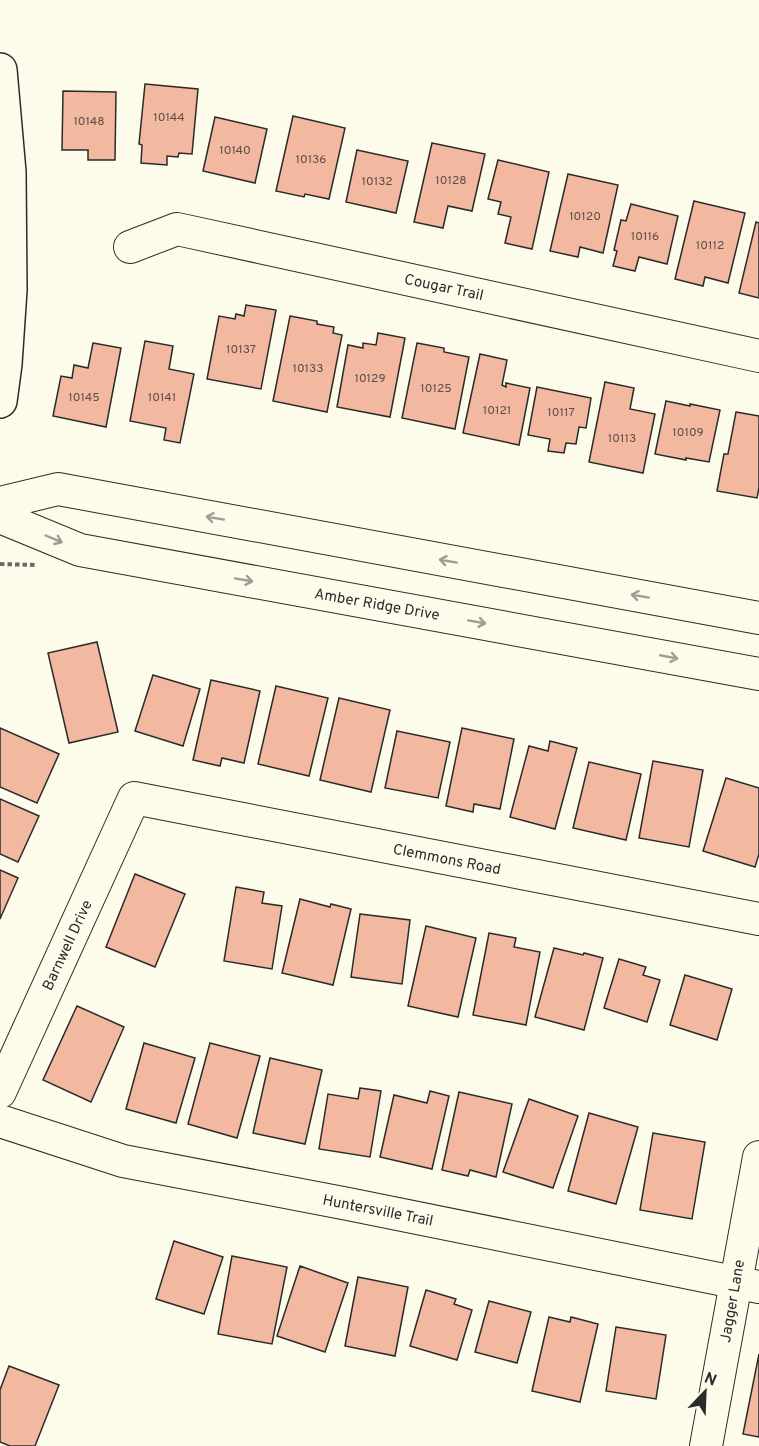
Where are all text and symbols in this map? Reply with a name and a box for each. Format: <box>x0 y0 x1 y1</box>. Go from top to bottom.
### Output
house number: 10144 <box>153 110 185 126</box>
house number: 10148 <box>73 114 105 130</box>
house number: 10140 <box>219 143 251 159</box>
house number: 10136 <box>295 152 327 168</box>
house number: 10128 <box>435 173 467 189</box>
house number: 10132 <box>362 174 392 190</box>
house number: 10120 <box>569 209 601 225</box>
house number: 10116 <box>631 229 659 245</box>
house number: 10112 <box>696 238 724 254</box>
street label: Cougar Trail <box>402 271 485 306</box>
house number: 10137 <box>226 342 256 358</box>
house number: 10133 <box>292 361 324 377</box>
house number: 10129 <box>354 371 386 387</box>
house number: 10125 <box>420 381 452 397</box>
house number: 10145 <box>68 390 100 406</box>
house number: 10141 <box>148 390 176 406</box>
house number: 10121 <box>483 403 511 419</box>
house number: 10117 <box>547 405 575 421</box>
house number: 10109 <box>672 425 704 441</box>
house number: 10113 <box>608 431 636 447</box>
one-way arrow <box>205 512 225 523</box>
one-way arrow <box>45 535 63 546</box>
one-way arrow <box>438 555 458 566</box>
one-way arrow <box>234 575 253 586</box>
street label: Amber Ridge Drive <box>313 585 441 626</box>
one-way arrow <box>630 590 650 601</box>
one-way arrow <box>467 617 487 628</box>
one-way arrow <box>659 652 678 663</box>
street label: Clemmons Road <box>391 841 502 880</box>
street label: Barnwell Drive <box>39 897 98 994</box>
street label: Huntersville Trail <box>321 1191 435 1232</box>
street label: Jagger Lane <box>717 1258 750 1344</box>
north arrow <box>675 1362 735 1422</box>
text: N <box>701 1369 719 1391</box>

